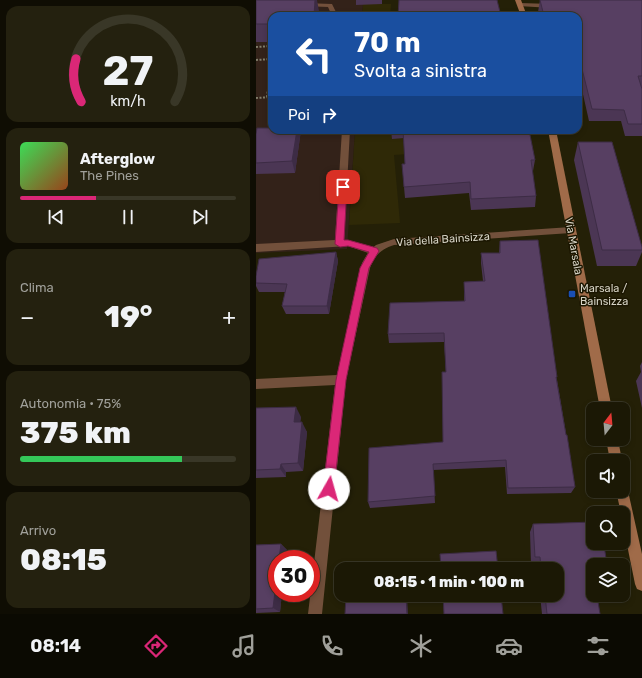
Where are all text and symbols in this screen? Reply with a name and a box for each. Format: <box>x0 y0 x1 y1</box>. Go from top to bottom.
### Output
text: 70 m <box>354 26 421 59</box>
icon: left <box>288 28 340 80</box>
text: 27 <box>103 46 153 95</box>
text: Svolta a sinistra <box>354 60 487 82</box>
text: km/h <box>110 92 146 109</box>
icon: right <box>318 104 340 126</box>
text: Poi <box>288 106 310 124</box>
text: Afterglow <box>80 150 155 168</box>
text: The Pines <box>80 168 139 183</box>
pin <box>326 170 360 204</box>
icon: arrive <box>332 176 354 198</box>
icon: previous <box>45 206 67 228</box>
icon: pause <box>117 206 139 228</box>
icon: next <box>189 206 211 228</box>
street label: Via Marsala <box>562 216 585 276</box>
street label: Via della Bainsizza <box>396 230 490 249</box>
text: Clima <box>20 280 54 295</box>
place label: Marsala / Bainsizza <box>580 282 628 308</box>
marker: Marsala / Bainsizza <box>567 289 577 299</box>
text: 19° <box>104 299 152 335</box>
text: − <box>20 304 34 331</box>
text: + <box>222 304 236 331</box>
text: Autonomia · 75% <box>20 396 121 411</box>
north arrow <box>586 402 630 446</box>
map controls <box>586 402 630 602</box>
text: 375 km <box>20 415 131 451</box>
button: sound <box>586 454 630 498</box>
position arrow <box>308 468 350 510</box>
button: search <box>586 506 630 550</box>
text: Arrivo <box>20 523 56 538</box>
text: 08:15 <box>20 542 107 578</box>
speed limit sign: 30 <box>268 550 320 602</box>
button: layers <box>586 558 630 602</box>
text: 08:15 · 1 min · 100 m <box>374 573 524 591</box>
icon: directions <box>142 632 170 660</box>
icon: music <box>230 632 258 660</box>
icon: phone <box>318 632 346 660</box>
icon: climate <box>407 632 435 660</box>
icon: car <box>495 632 523 660</box>
icon: filters <box>584 632 612 660</box>
text: 08:14 <box>30 635 81 657</box>

